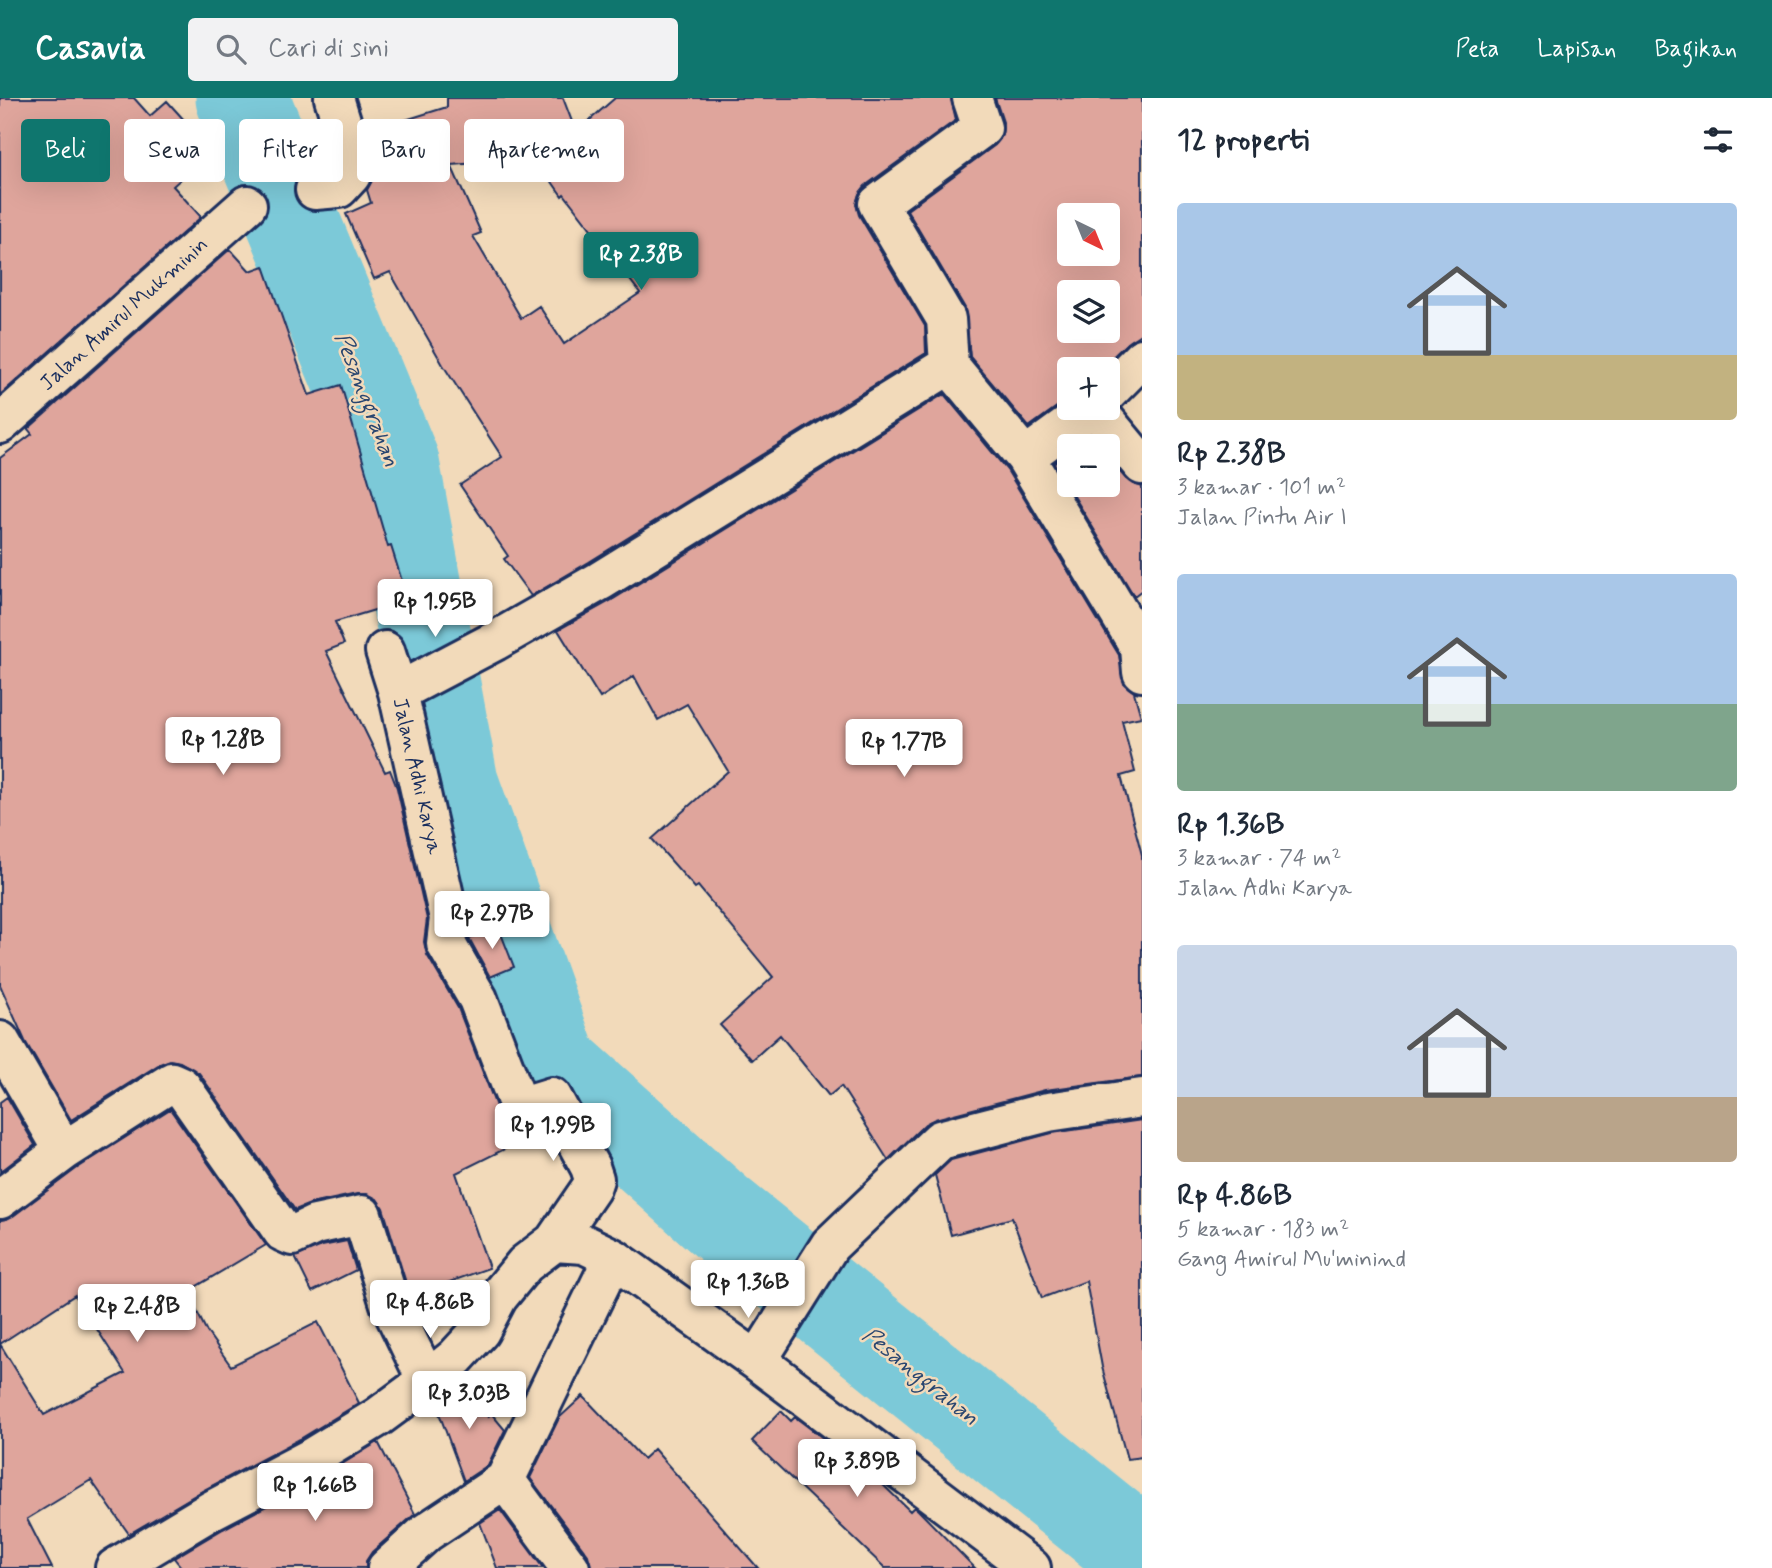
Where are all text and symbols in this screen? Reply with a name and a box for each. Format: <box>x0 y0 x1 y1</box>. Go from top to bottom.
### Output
search box <box>188 18 678 81</box>
text: Casavia <box>35 27 146 71</box>
icon: search <box>212 30 250 68</box>
text: Cari di sini <box>268 32 389 66</box>
text: Peta <box>1456 34 1499 65</box>
text: Lapisan <box>1537 34 1616 65</box>
text: Bagikan <box>1654 34 1737 65</box>
chip: Beli <box>21 119 110 182</box>
chip: Sewa <box>124 119 225 182</box>
chip: Filter <box>239 119 343 182</box>
chip: Baru <box>357 119 450 182</box>
chip: Apartemen <box>464 119 624 182</box>
text: 12 properti <box>1177 121 1309 160</box>
icon: filters <box>1699 121 1737 159</box>
north arrow <box>1057 203 1120 266</box>
map controls <box>1057 203 1120 497</box>
street label: Jalan Amirul Mukminin <box>34 231 214 397</box>
pin: Rp 2.38B <box>569 232 713 292</box>
text: Rp 2.38B <box>599 240 683 270</box>
icon: home <box>1394 248 1520 374</box>
button: layers <box>1057 280 1120 343</box>
water label: Pesanggrahan <box>325 329 405 472</box>
button: + <box>1057 357 1120 420</box>
button: − <box>1057 434 1120 497</box>
text: Rp 2.38B <box>1177 434 1286 473</box>
text: 3 kamar · 101 m² <box>1177 473 1346 503</box>
text: Jalan Pintu Air I <box>1177 503 1347 533</box>
pin: Rp 1.95B <box>363 580 507 639</box>
text: Rp 1.95B <box>394 587 476 617</box>
icon: home <box>1394 619 1520 745</box>
street label: Jalan Adhi Karya <box>385 695 449 857</box>
pin: Rp 1.28B <box>151 718 295 777</box>
pin: Rp 1.77B <box>832 720 976 779</box>
text: Rp 1.28B <box>181 725 265 755</box>
text: Rp 1.77B <box>862 727 946 757</box>
text: Rp 1.36B <box>1177 805 1285 844</box>
text: 3 kamar · 74 m² <box>1177 844 1342 874</box>
text: Jalan Adhi Karya <box>1177 874 1352 904</box>
pin: Rp 2.97B <box>420 892 564 951</box>
text: Rp 2.97B <box>450 899 534 929</box>
icon: home <box>1394 990 1520 1116</box>
pin: Rp 1.99B <box>481 1104 625 1163</box>
text: Rp 1.99B <box>511 1111 595 1141</box>
text: Rp 4.86B <box>1177 1176 1292 1215</box>
text: 5 kamar · 183 m² <box>1177 1215 1349 1245</box>
text: Gang Amirul Mu'minind <box>1177 1245 1406 1275</box>
pin: Rp 1.36B <box>676 1260 820 1320</box>
text: Rp 1.36B <box>707 1268 789 1298</box>
pin: Rp 4.86B <box>358 1280 502 1340</box>
pin: Rp 2.48B <box>65 1284 209 1344</box>
text: Rp 4.86B <box>386 1288 474 1318</box>
text: Rp 2.48B <box>94 1292 180 1322</box>
water label: Pesanggrahan <box>854 1321 984 1435</box>
pin: Rp 3.03B <box>397 1372 541 1431</box>
text: Rp 3.03B <box>428 1379 510 1409</box>
pin: Rp 3.89B <box>785 1440 929 1499</box>
text: Rp 3.89B <box>814 1447 900 1477</box>
pin: Rp 1.66B <box>243 1464 387 1523</box>
text: Rp 1.66B <box>273 1471 357 1501</box>

